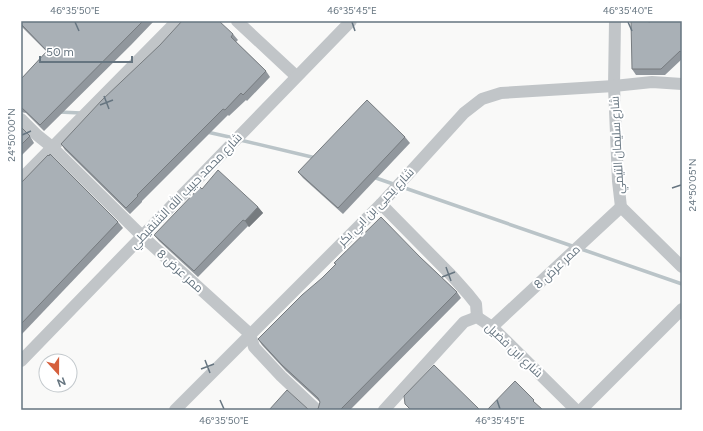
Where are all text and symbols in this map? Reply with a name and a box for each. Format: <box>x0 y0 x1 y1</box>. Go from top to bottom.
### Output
text: 46°35'50"E <box>50 4 100 17</box>
text: 46°35'45"E <box>327 4 377 17</box>
text: 46°35'40"E <box>603 4 653 17</box>
scale bar <box>40 38 132 64</box>
text: 50 m <box>46 45 74 59</box>
street label: شارع سليمان التيمي <box>607 95 630 194</box>
text: 24°50'00"N <box>5 108 18 162</box>
street label: شارع محمد حبيب الله الشنقيطي <box>126 130 247 254</box>
text: 24°50'05"N <box>686 159 699 211</box>
street label: شارع يحيى بن ابي بكر <box>334 165 419 252</box>
street label: ممر عرض 8 <box>531 242 583 292</box>
street label: ممر عرض 8 <box>154 246 206 296</box>
street label: شارع ابن فضيل <box>482 320 546 381</box>
north arrow <box>38 353 78 393</box>
text: N <box>55 374 68 389</box>
text: 46°35'50"E <box>199 414 249 427</box>
text: 46°35'45"E <box>475 414 525 427</box>

